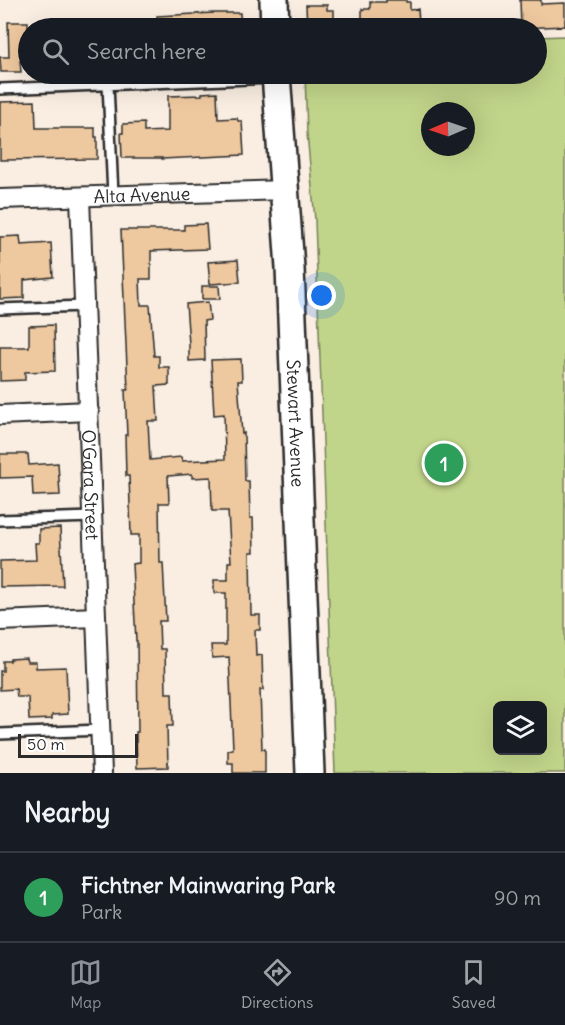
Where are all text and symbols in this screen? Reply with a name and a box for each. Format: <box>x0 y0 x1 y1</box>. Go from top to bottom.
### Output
search box <box>18 18 547 84</box>
icon: search <box>39 35 72 68</box>
text: Search here <box>87 37 206 65</box>
north arrow <box>421 102 475 156</box>
street label: Alta Avenue <box>93 181 191 208</box>
your location <box>307 281 336 310</box>
street label: Stewart Avenue <box>282 359 310 488</box>
street label: O'Gara Street <box>77 429 105 540</box>
pin: 1 <box>424 440 464 486</box>
map controls <box>493 701 547 755</box>
button: layers <box>493 701 547 755</box>
scale bar <box>18 731 138 758</box>
text: 50 m <box>27 734 65 754</box>
text: Nearby <box>24 796 110 829</box>
text: Fichtner Mainwaring Park <box>81 871 336 899</box>
text: 1 <box>40 885 47 910</box>
text: 90 m <box>494 885 541 910</box>
text: Park <box>81 899 122 924</box>
tab: Map <box>69 956 102 1012</box>
tab: Directions <box>241 956 313 1012</box>
tab: Saved <box>452 956 496 1012</box>

